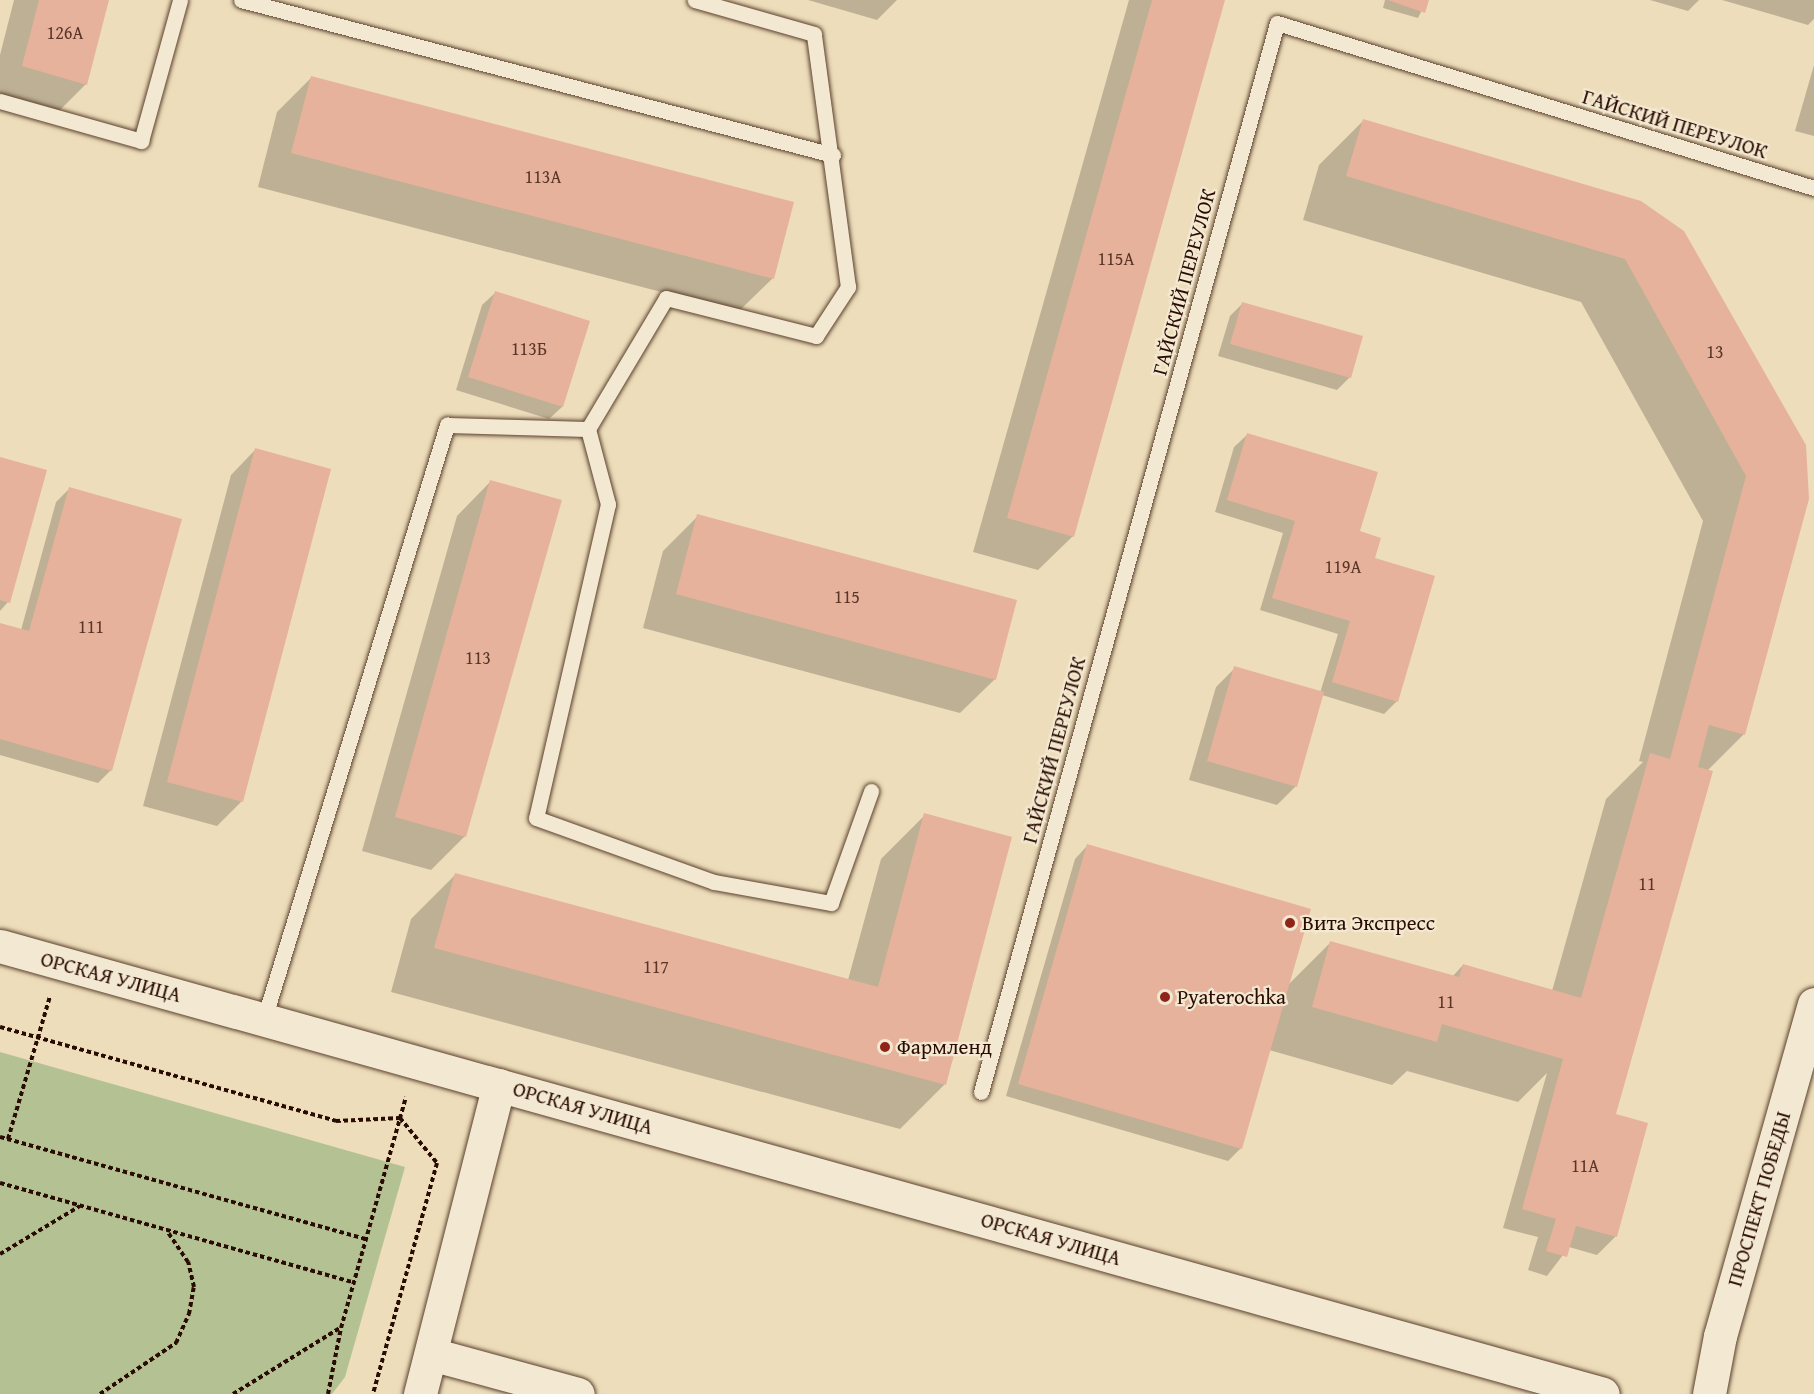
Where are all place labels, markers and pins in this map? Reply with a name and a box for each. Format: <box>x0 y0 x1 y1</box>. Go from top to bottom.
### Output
place label: Вита Экспресс <box>1302 910 1435 936</box>
marker: Вита Экспресс <box>1283 916 1297 930</box>
place label: Pyaterochka <box>1177 984 1286 1010</box>
marker: Pyaterochka <box>1158 990 1172 1004</box>
place label: Фармленд <box>897 1034 992 1060</box>
marker: Фармленд <box>878 1040 892 1054</box>

